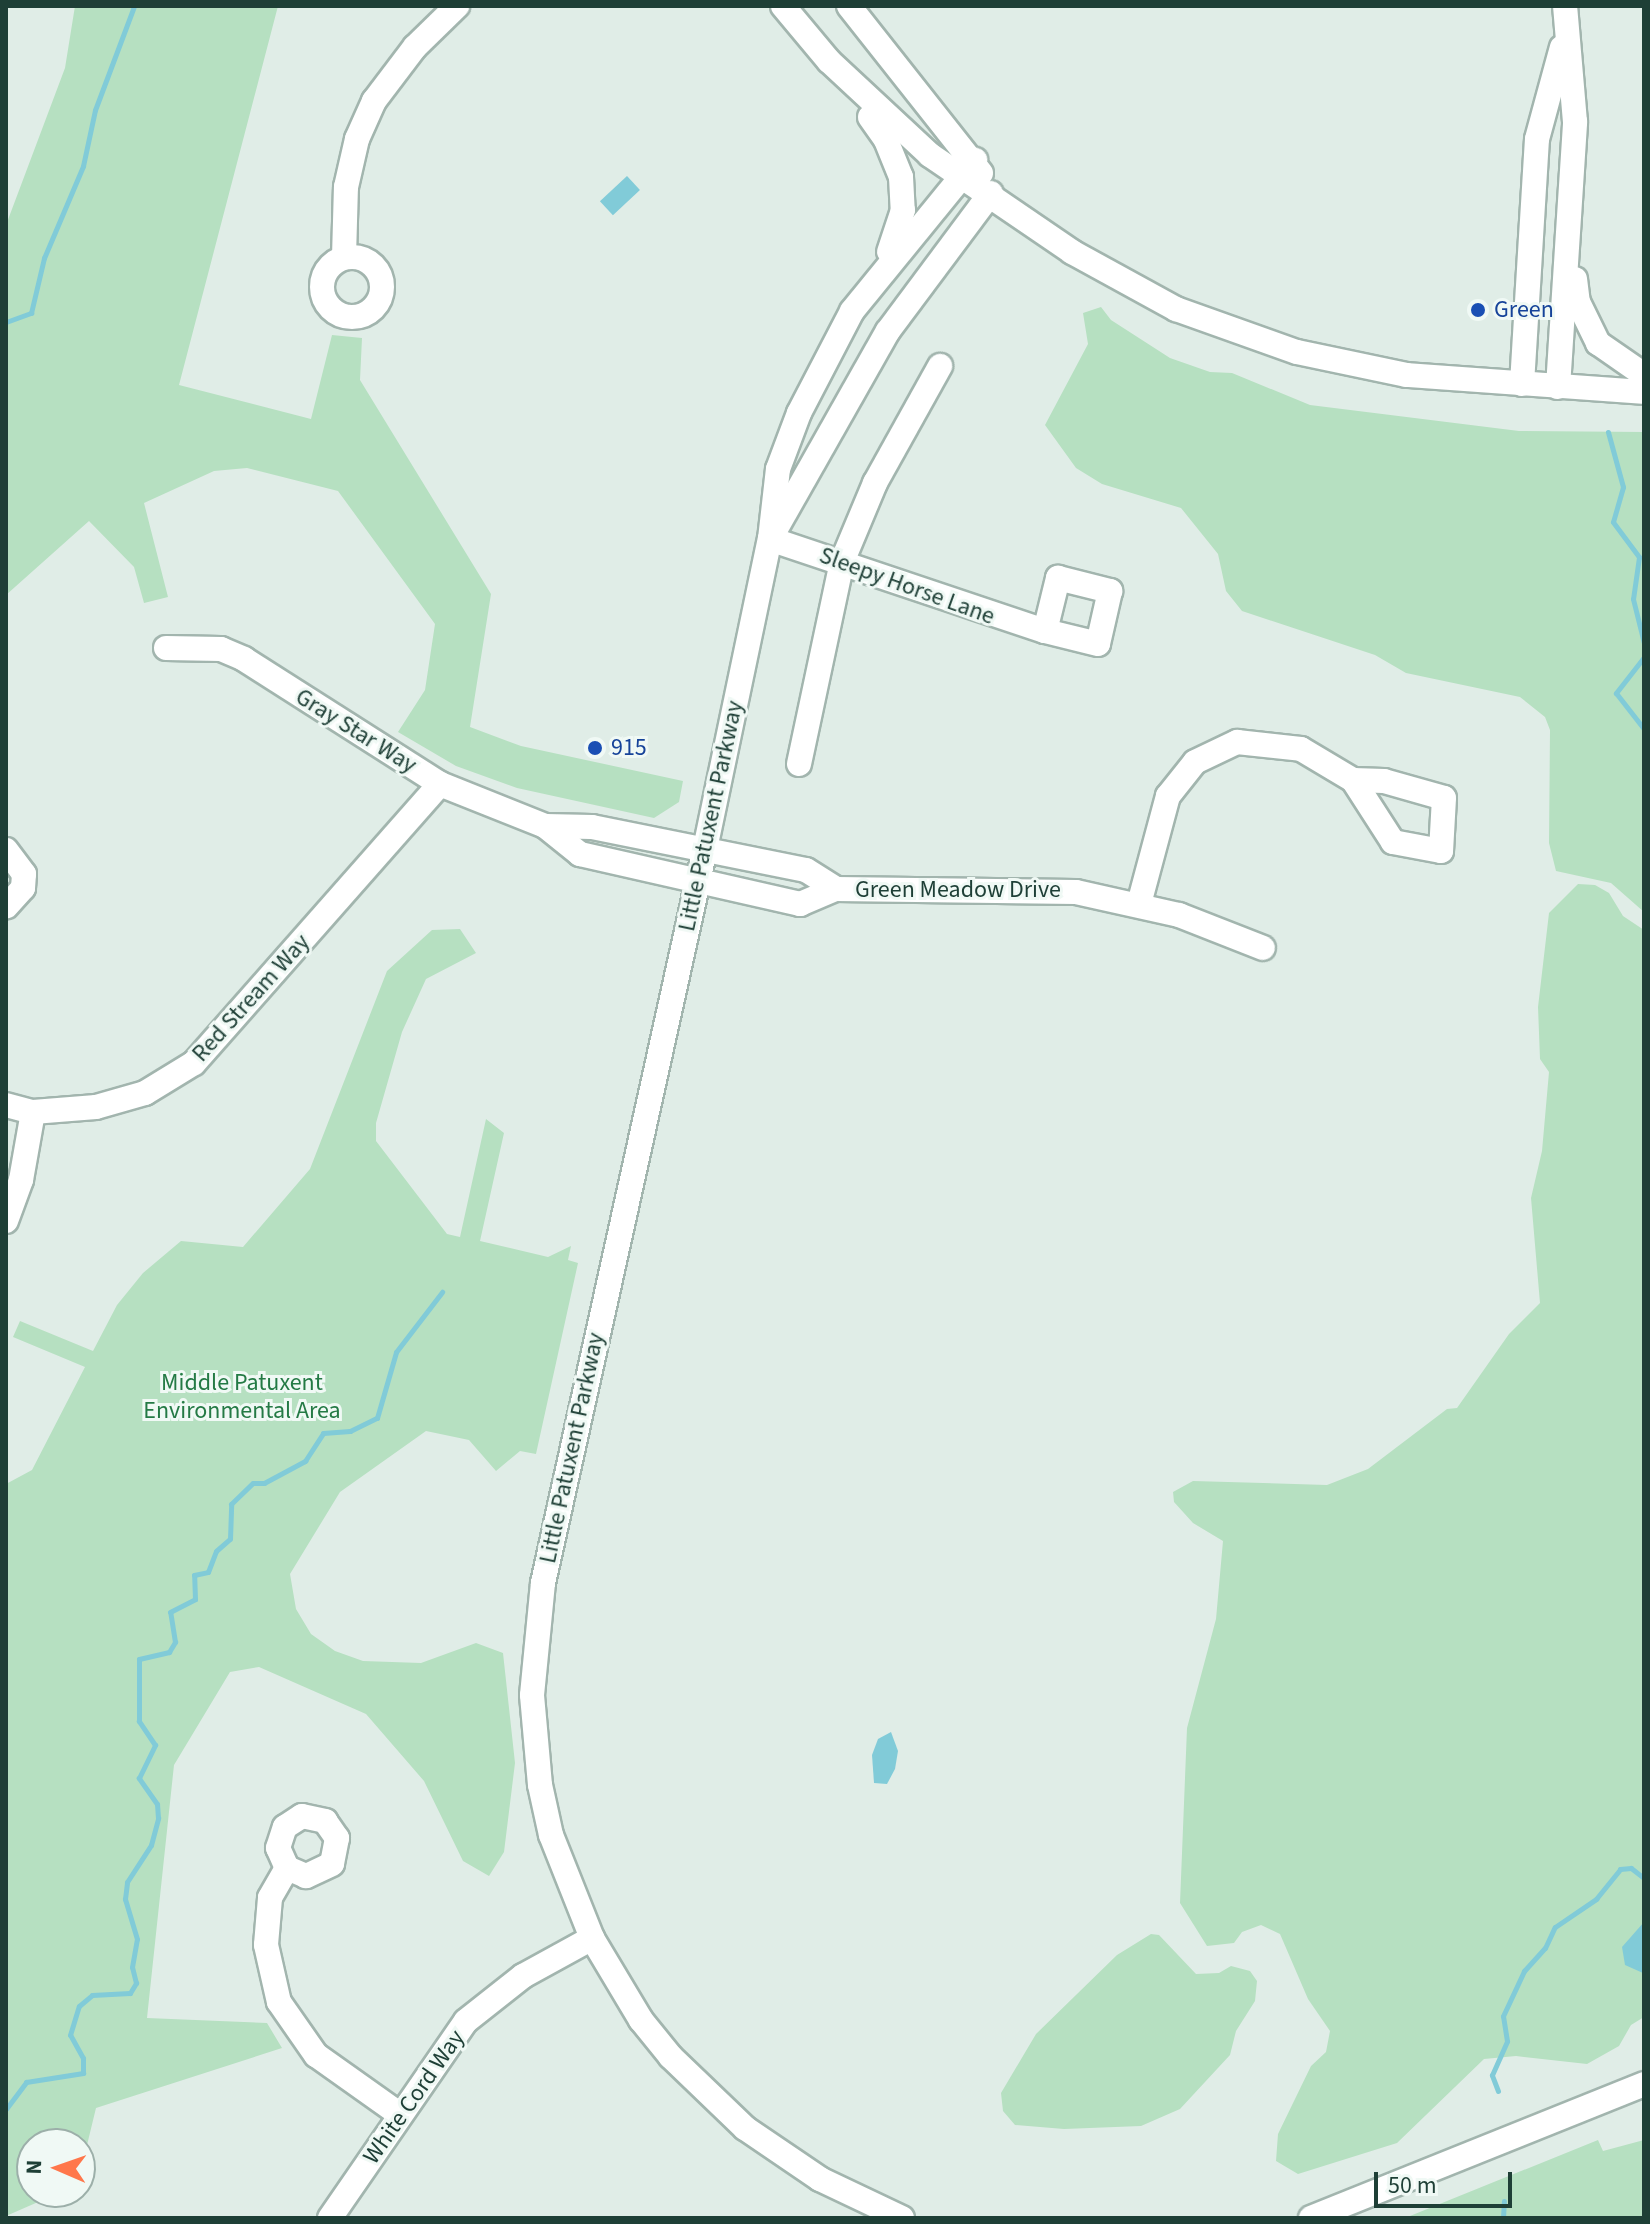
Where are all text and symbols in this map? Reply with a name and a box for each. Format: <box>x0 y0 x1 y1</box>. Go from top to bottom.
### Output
place label: Green <box>1494 296 1554 324</box>
marker: Green <box>1469 301 1487 319</box>
street label: Sleepy Horse Lane <box>815 541 999 631</box>
street label: Gray Star Way <box>290 682 422 780</box>
street label: Little Patuxent Parkway <box>672 698 750 934</box>
place label: 915 <box>611 734 647 762</box>
marker: 915 <box>586 739 604 757</box>
street label: Green Meadow Drive <box>855 876 1061 904</box>
street label: Red Stream Way <box>186 928 316 1068</box>
street label: Little Patuxent Parkway <box>533 1330 611 1566</box>
park label: Middle Patuxent Environmental Area <box>143 1369 341 1425</box>
street label: White Cord Way <box>357 2024 471 2170</box>
north arrow <box>16 2128 96 2208</box>
scale bar <box>1378 2156 1516 2206</box>
text: N <box>18 2159 50 2175</box>
text: 50 m <box>1388 2168 1437 2203</box>

